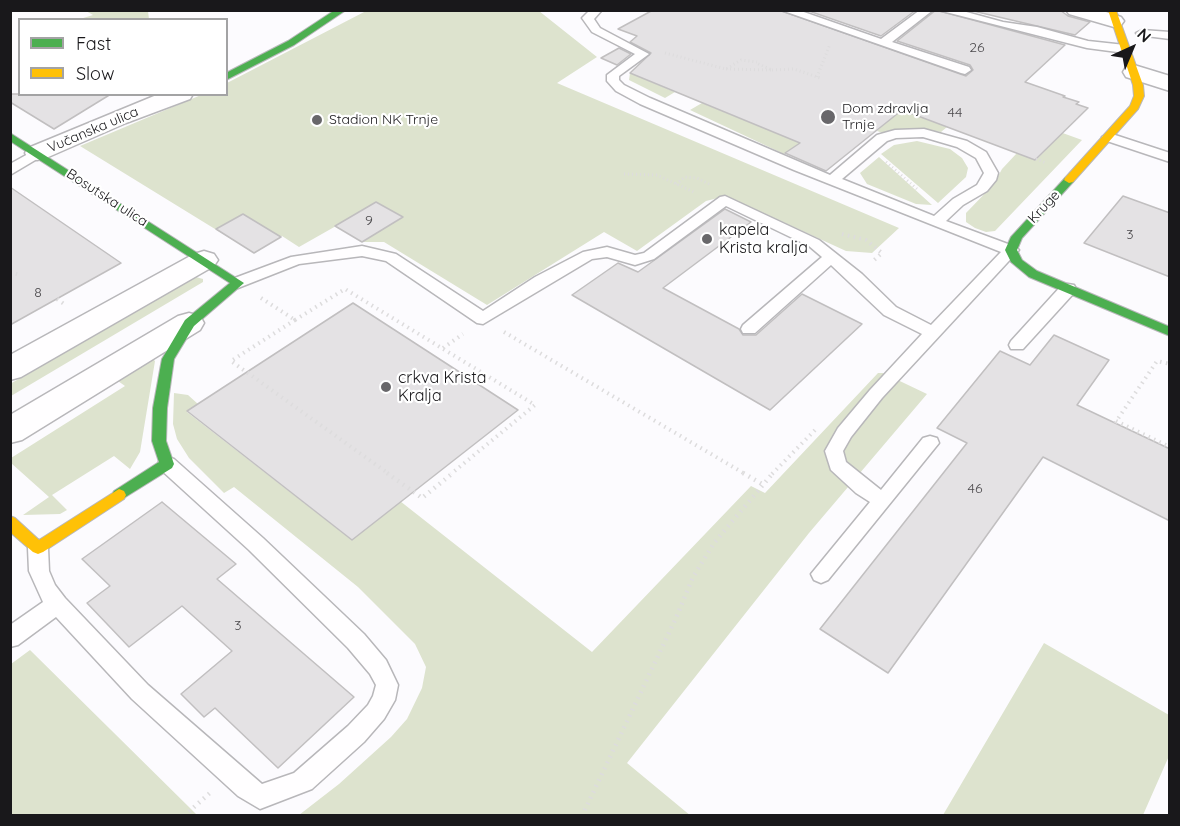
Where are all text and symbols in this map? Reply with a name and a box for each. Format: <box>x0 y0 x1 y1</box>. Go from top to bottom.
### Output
legend <box>18 18 228 96</box>
north arrow <box>1102 18 1162 78</box>
text: N <box>1133 24 1156 46</box>
text: Fast <box>76 32 111 55</box>
house number: 26 <box>969 40 985 56</box>
text: Slow <box>76 62 114 85</box>
place label: Dom zdravlja Trnje <box>842 101 929 134</box>
street label: Vučanska ulica <box>45 103 141 157</box>
house number: 44 <box>948 105 962 121</box>
marker: Dom zdravlja Trnje <box>819 108 837 126</box>
place label: Stadion NK Trnje <box>329 112 438 128</box>
marker: Stadion NK Trnje <box>310 113 324 127</box>
street label: Bosutska ulica <box>63 166 151 230</box>
street label: Kruge <box>1025 187 1063 227</box>
house number: 9 <box>365 213 373 229</box>
place label: kapela Krista kralja <box>719 220 808 258</box>
house number: 3 <box>1126 227 1134 243</box>
marker: kapela Krista kralja <box>700 232 714 246</box>
house number: 8 <box>34 285 42 301</box>
place label: crkva Krista Kralja <box>398 368 486 406</box>
marker: crkva Krista Kralja <box>379 380 393 394</box>
house number: 46 <box>968 481 982 497</box>
house number: 3 <box>234 618 242 634</box>

